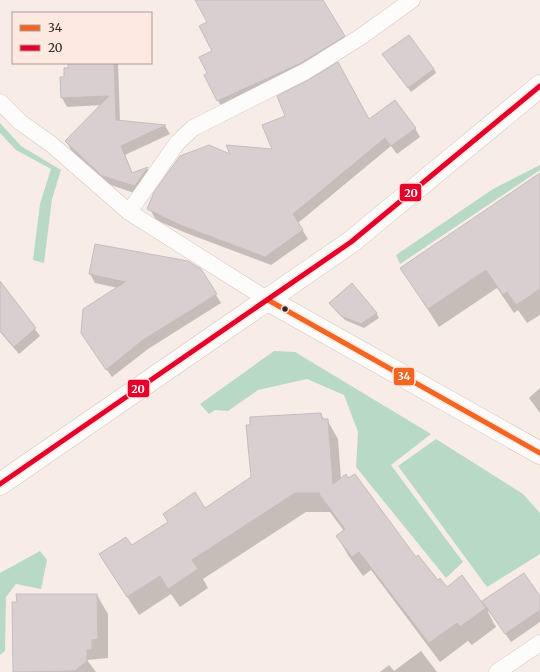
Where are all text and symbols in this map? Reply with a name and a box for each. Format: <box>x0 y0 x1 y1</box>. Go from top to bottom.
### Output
legend <box>12 12 152 64</box>
text: 34 <box>48 20 63 35</box>
text: 20 <box>48 40 63 55</box>
line badge: 20 <box>399 183 422 202</box>
text: 20 <box>404 186 418 200</box>
unlabelled marker <box>280 304 290 314</box>
line badge: 34 <box>393 367 415 386</box>
text: 34 <box>397 369 411 383</box>
line badge: 20 <box>127 379 150 398</box>
text: 20 <box>131 382 145 396</box>

